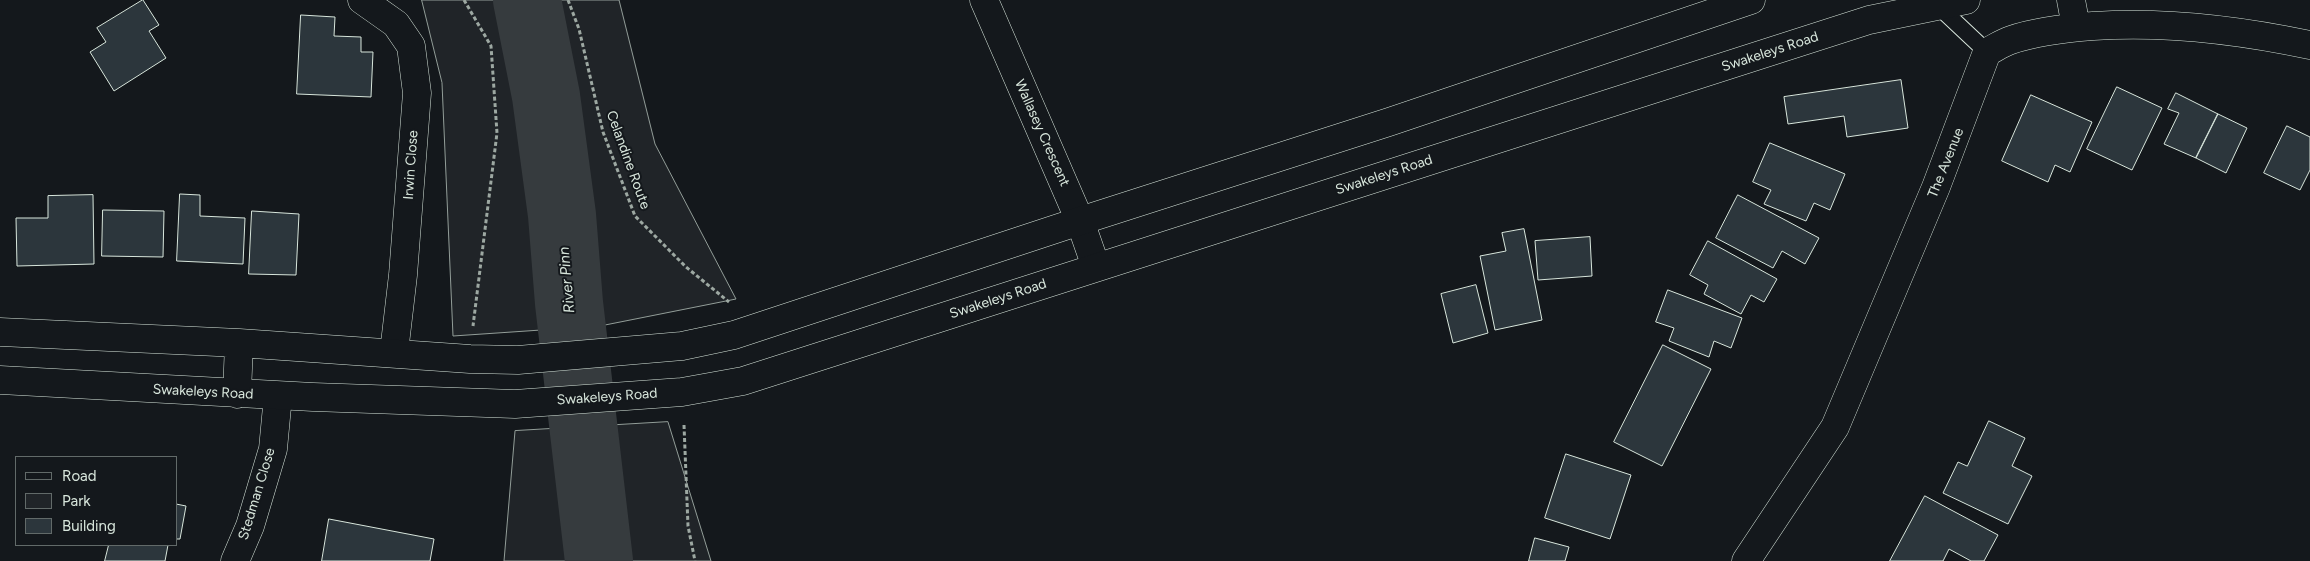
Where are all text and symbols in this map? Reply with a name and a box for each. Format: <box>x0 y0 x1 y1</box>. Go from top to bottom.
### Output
street label: Swakeleys Road <box>1719 28 1821 76</box>
street label: Wallasey Crescent <box>1011 77 1073 189</box>
street label: Celandine Route <box>602 108 654 212</box>
street label: The Avenue <box>1924 126 1968 200</box>
street label: Irwin Close <box>400 130 422 200</box>
street label: Swakeleys Road <box>1333 151 1435 199</box>
water label: River Pinn <box>555 246 579 314</box>
street label: Swakeleys Road <box>947 275 1049 323</box>
street label: Swakeleys Road <box>152 381 254 403</box>
street label: Swakeleys Road <box>556 385 658 409</box>
street label: Stedman Close <box>235 446 279 542</box>
legend <box>15 456 178 546</box>
text: Road <box>62 467 97 485</box>
text: Park <box>62 492 91 510</box>
text: Building <box>62 517 116 535</box>

